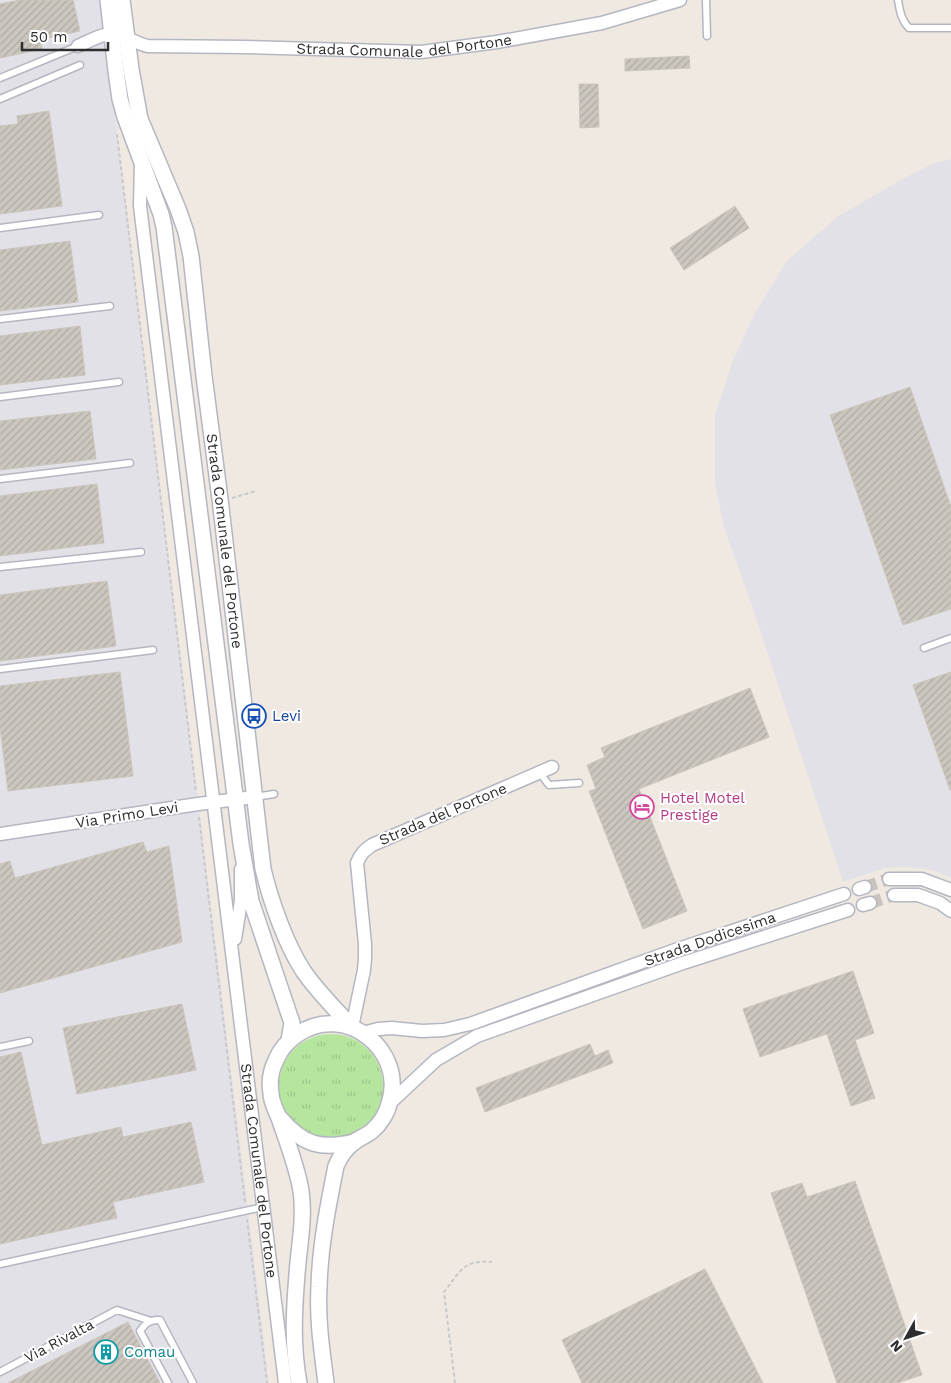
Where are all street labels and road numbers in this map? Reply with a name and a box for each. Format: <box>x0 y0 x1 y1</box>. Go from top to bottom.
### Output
street label: Strada Comunale del Portone <box>296 30 513 61</box>
street label: Strada Comunale del Portone <box>203 433 246 650</box>
street label: Strada del Portone <box>376 779 510 849</box>
street label: Via Primo Levi <box>74 798 180 832</box>
street label: Strada Dodicesima <box>642 908 779 970</box>
street label: Strada Comunale del Portone <box>237 1062 281 1279</box>
street label: Via Rivalta <box>21 1315 97 1367</box>

